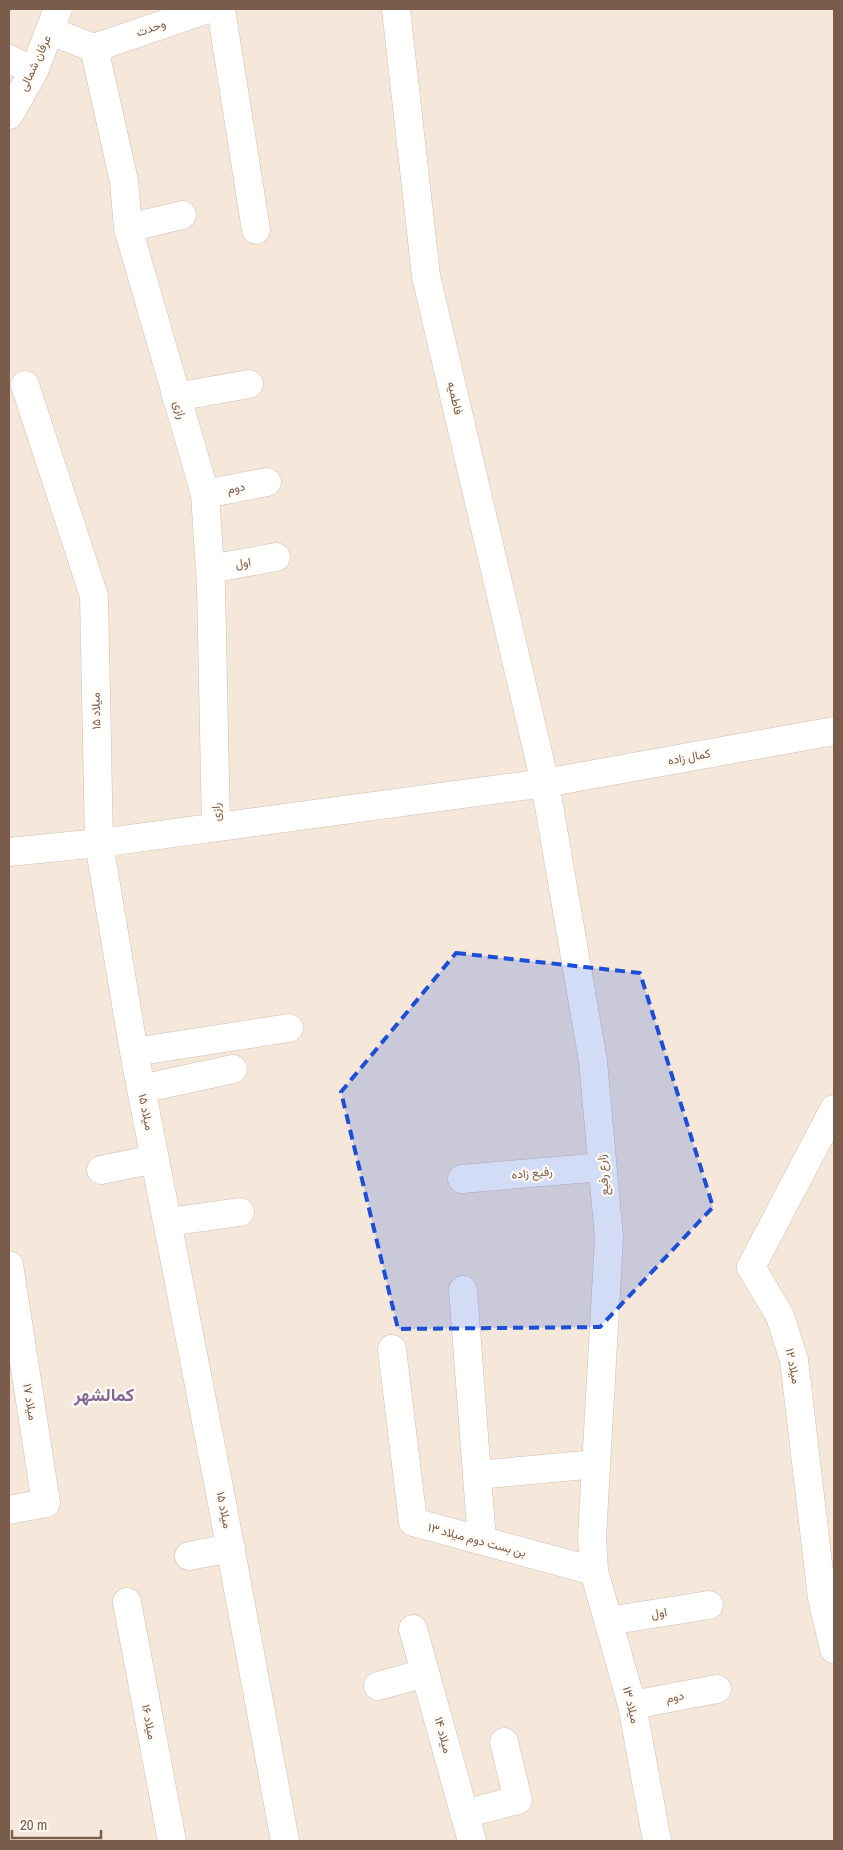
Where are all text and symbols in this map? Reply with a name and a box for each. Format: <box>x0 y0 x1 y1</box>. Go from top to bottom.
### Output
street label: وحدت <box>134 16 168 40</box>
street label: عرفان شمالی <box>15 32 55 94</box>
street label: فاطمیه <box>443 380 467 416</box>
street label: رازی <box>170 399 190 421</box>
street label: دوم <box>225 478 247 498</box>
street label: اول <box>234 554 252 572</box>
street label: میلاد ۱۵ <box>88 692 104 730</box>
street label: کمال زاده <box>666 745 712 769</box>
street label: رازی <box>208 803 224 821</box>
street label: میلاد ۱۵ <box>135 1092 157 1132</box>
street label: زارع رفیع <box>593 1154 614 1196</box>
street label: رفیع زاده <box>511 1163 553 1184</box>
street label: میلاد ۱۲ <box>782 1347 804 1385</box>
street label: میلاد ۱۷ <box>19 1382 41 1422</box>
district label: کمالشهر <box>73 1382 134 1407</box>
street label: میلاد ۱۵ <box>213 1490 235 1530</box>
street label: بن بست دوم میلاد ۱۳ <box>426 1519 528 1561</box>
street label: اول <box>650 1604 668 1622</box>
street label: میلاد ۱۳ <box>619 1685 643 1725</box>
street label: دوم <box>665 1687 686 1707</box>
street label: میلاد ۱۶ <box>138 1703 160 1741</box>
street label: میلاد ۱۴ <box>431 1715 455 1755</box>
scale bar <box>12 1808 101 1840</box>
text: 20 m <box>20 1814 47 1835</box>

